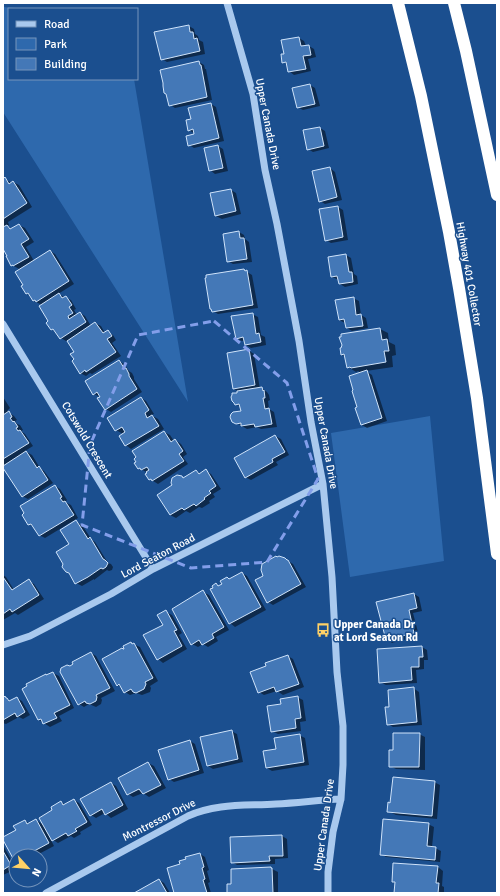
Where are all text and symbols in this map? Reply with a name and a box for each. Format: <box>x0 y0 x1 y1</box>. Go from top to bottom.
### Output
legend <box>8 8 138 80</box>
text: Road <box>44 17 70 32</box>
text: Park <box>44 37 67 52</box>
text: Building <box>44 57 87 72</box>
street label: Upper Canada Drive <box>253 77 283 171</box>
street label: Highway 401 Collector <box>453 221 485 327</box>
street label: Upper Canada Drive <box>312 396 340 490</box>
street label: Cotswold Crescent <box>59 399 115 481</box>
street label: Lord Seaton Road <box>119 531 197 581</box>
place label: Upper Canada Dr at Lord Seaton Rd <box>334 618 418 644</box>
bus stop icon: Upper Canada Dr at Lord Seaton Rd <box>315 622 331 638</box>
street label: Upper Canada Drive <box>311 778 337 872</box>
street label: Montressor Drive <box>120 796 198 844</box>
north arrow <box>8 848 48 888</box>
text: N <box>29 866 44 879</box>

